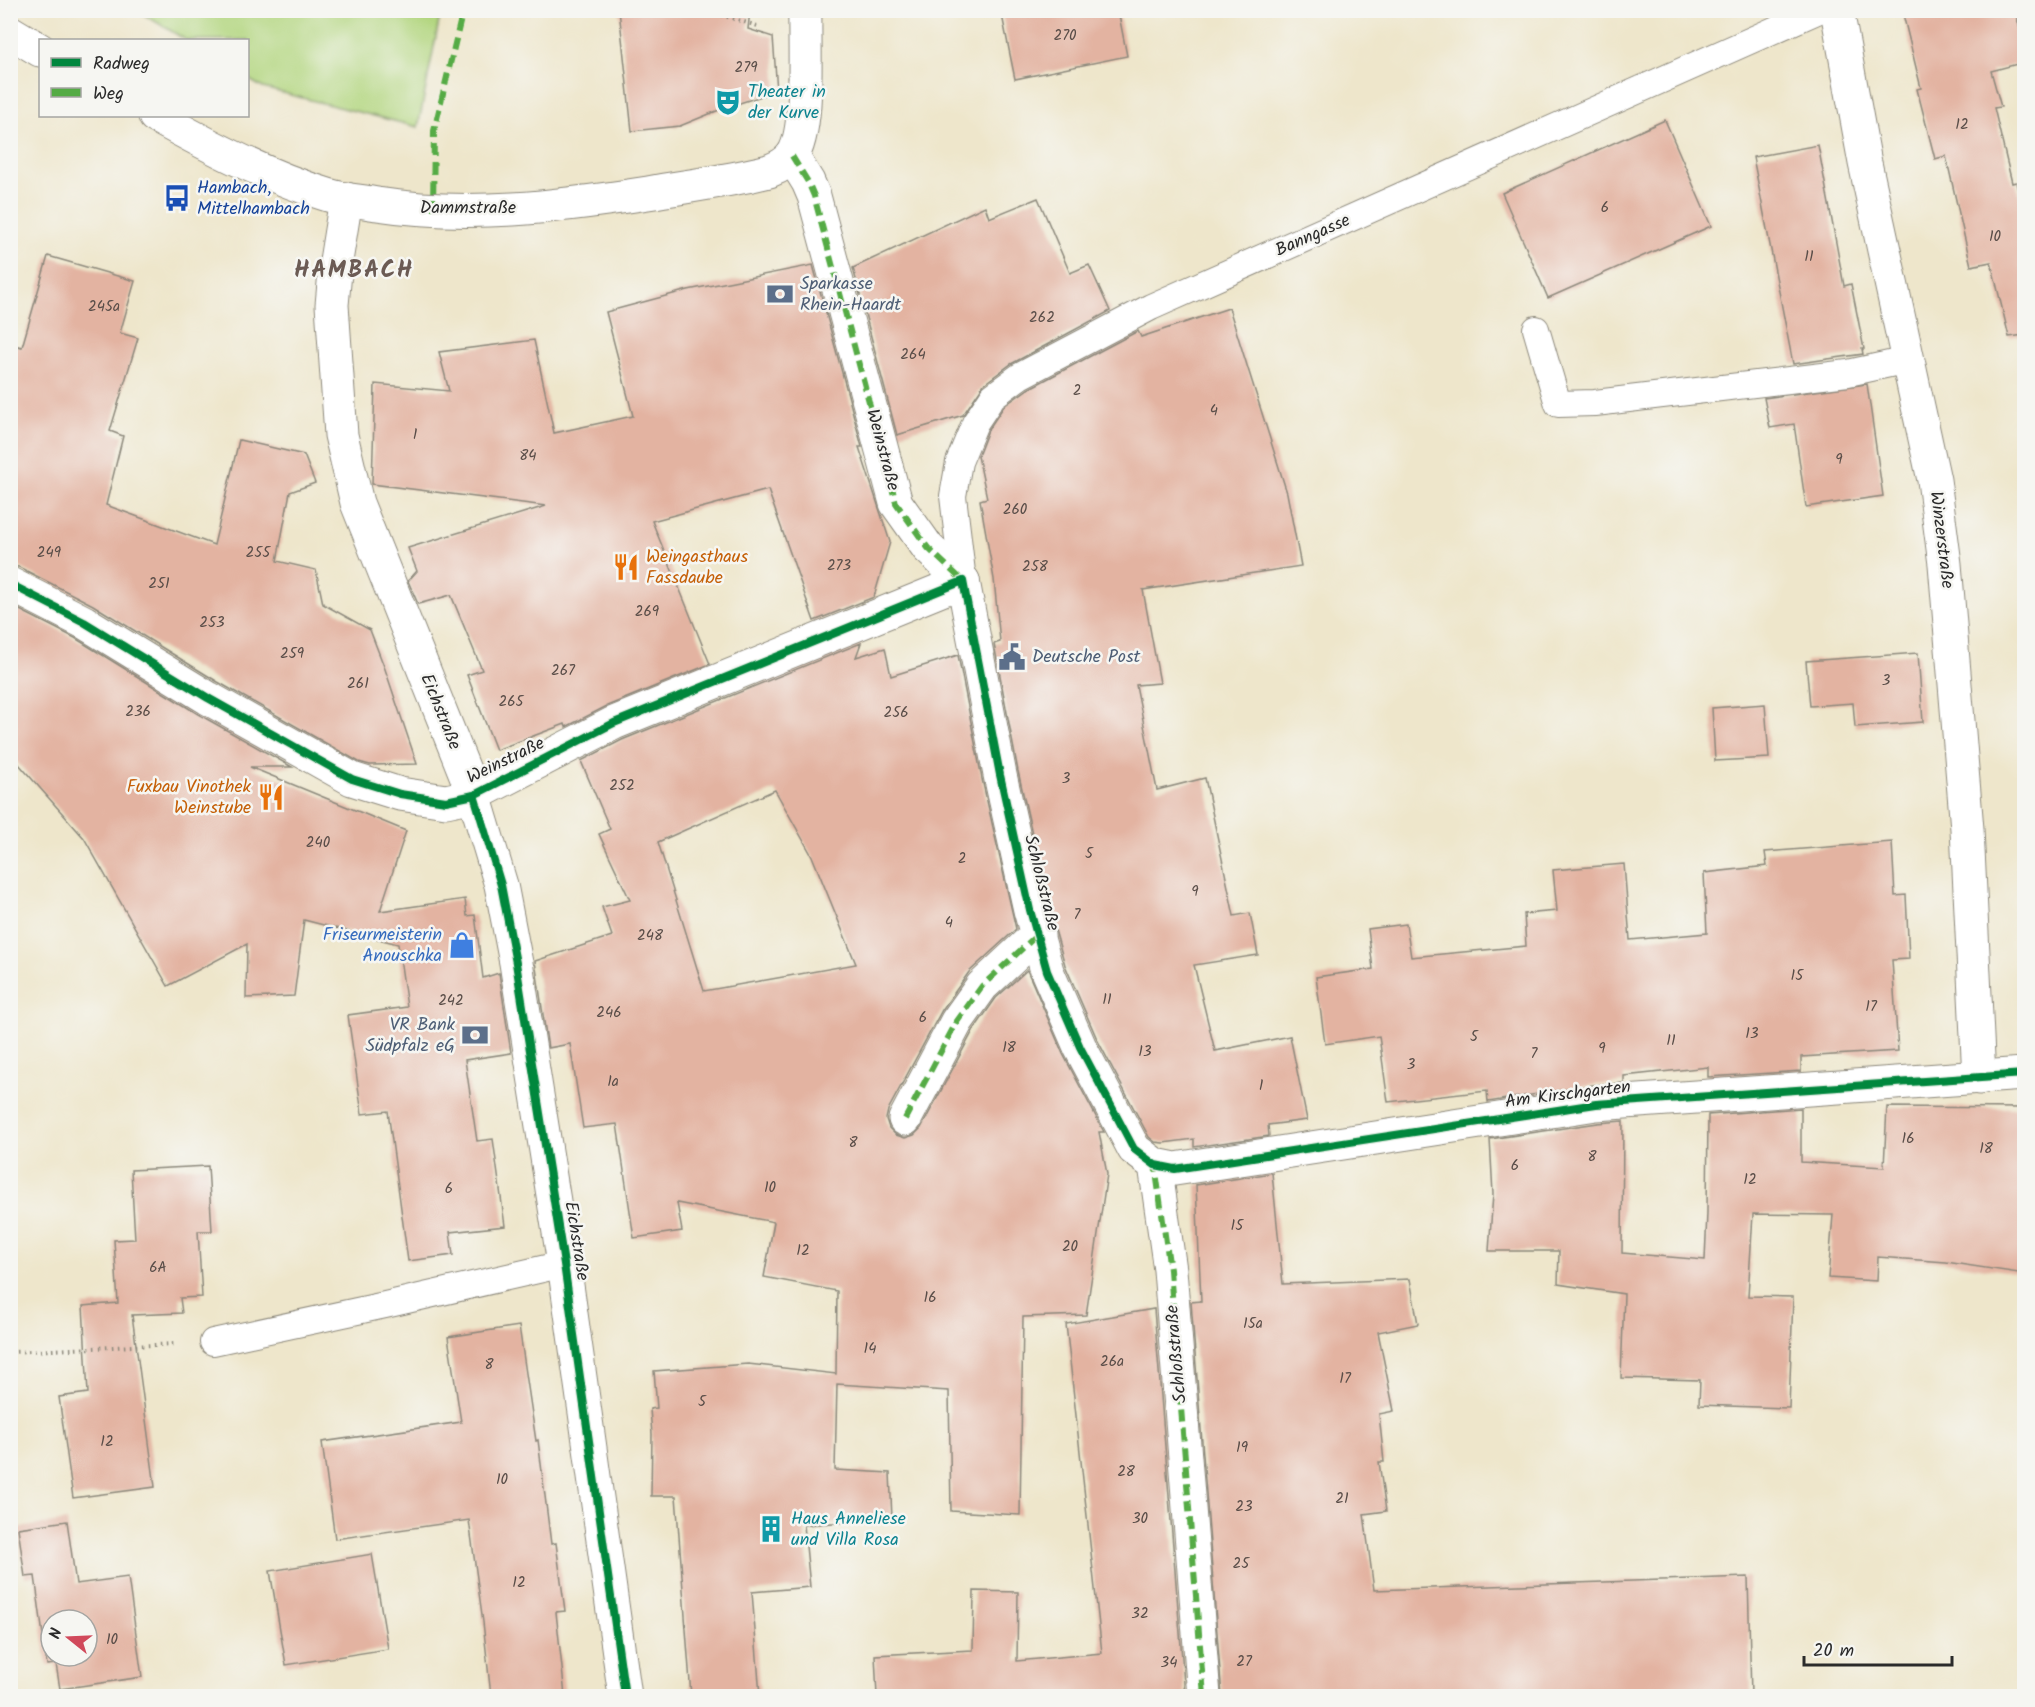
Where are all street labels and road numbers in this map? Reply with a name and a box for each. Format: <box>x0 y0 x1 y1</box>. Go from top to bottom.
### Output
street label: Dammstraße <box>420 194 516 223</box>
street label: Banngasse <box>1271 207 1355 265</box>
street label: Weinstraße <box>857 406 907 494</box>
street label: Winzerstraße <box>1921 490 1961 590</box>
street label: Eichstraße <box>412 669 468 755</box>
street label: Weinstraße <box>462 730 550 792</box>
street label: Schloßstraße <box>1015 832 1067 934</box>
street label: Am Kirschgarten <box>1504 1073 1632 1117</box>
street label: Eichstraße <box>555 1199 597 1283</box>
street label: Schloßstraße <box>1158 1304 1196 1404</box>

